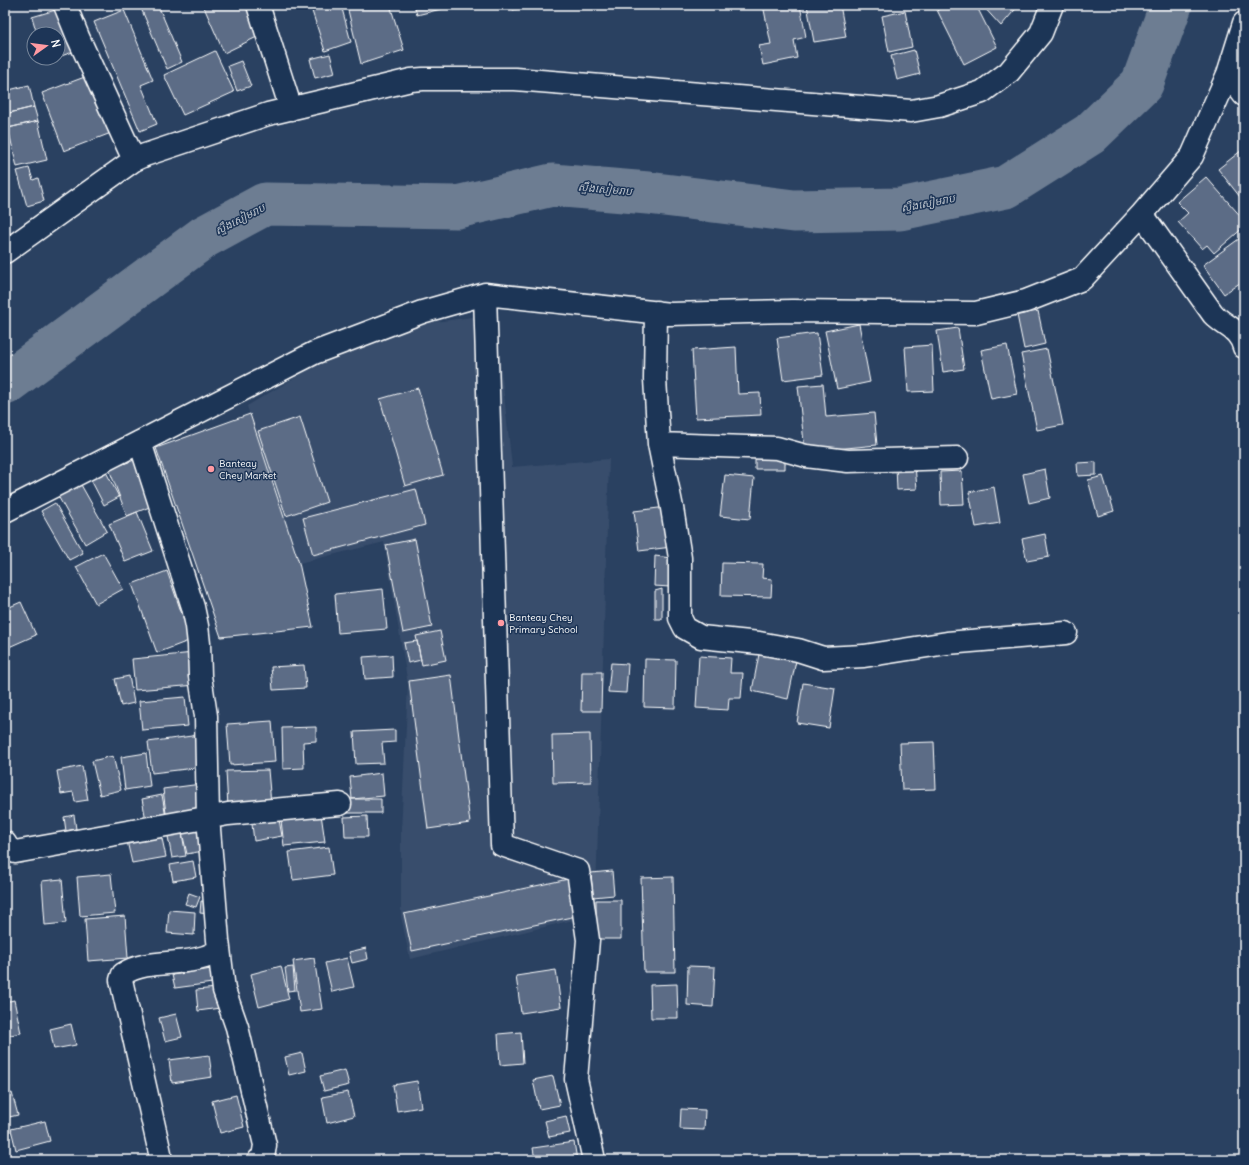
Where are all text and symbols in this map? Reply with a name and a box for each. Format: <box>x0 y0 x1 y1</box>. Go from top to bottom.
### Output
north arrow <box>26 26 66 66</box>
text: N <box>48 38 63 49</box>
water label: ស្ទឹងសៀមរាប <box>577 180 634 199</box>
water label: ស្ទឹងសៀមរាប <box>900 191 957 215</box>
water label: ស្ទឹងសៀមរាប <box>213 200 268 238</box>
place label: Banteay Chey Market <box>219 457 277 482</box>
marker: Banteay Chey Market <box>206 464 216 474</box>
place label: Banteay Chey Primary School <box>509 611 578 636</box>
marker: Banteay Chey Primary School <box>496 618 506 628</box>

